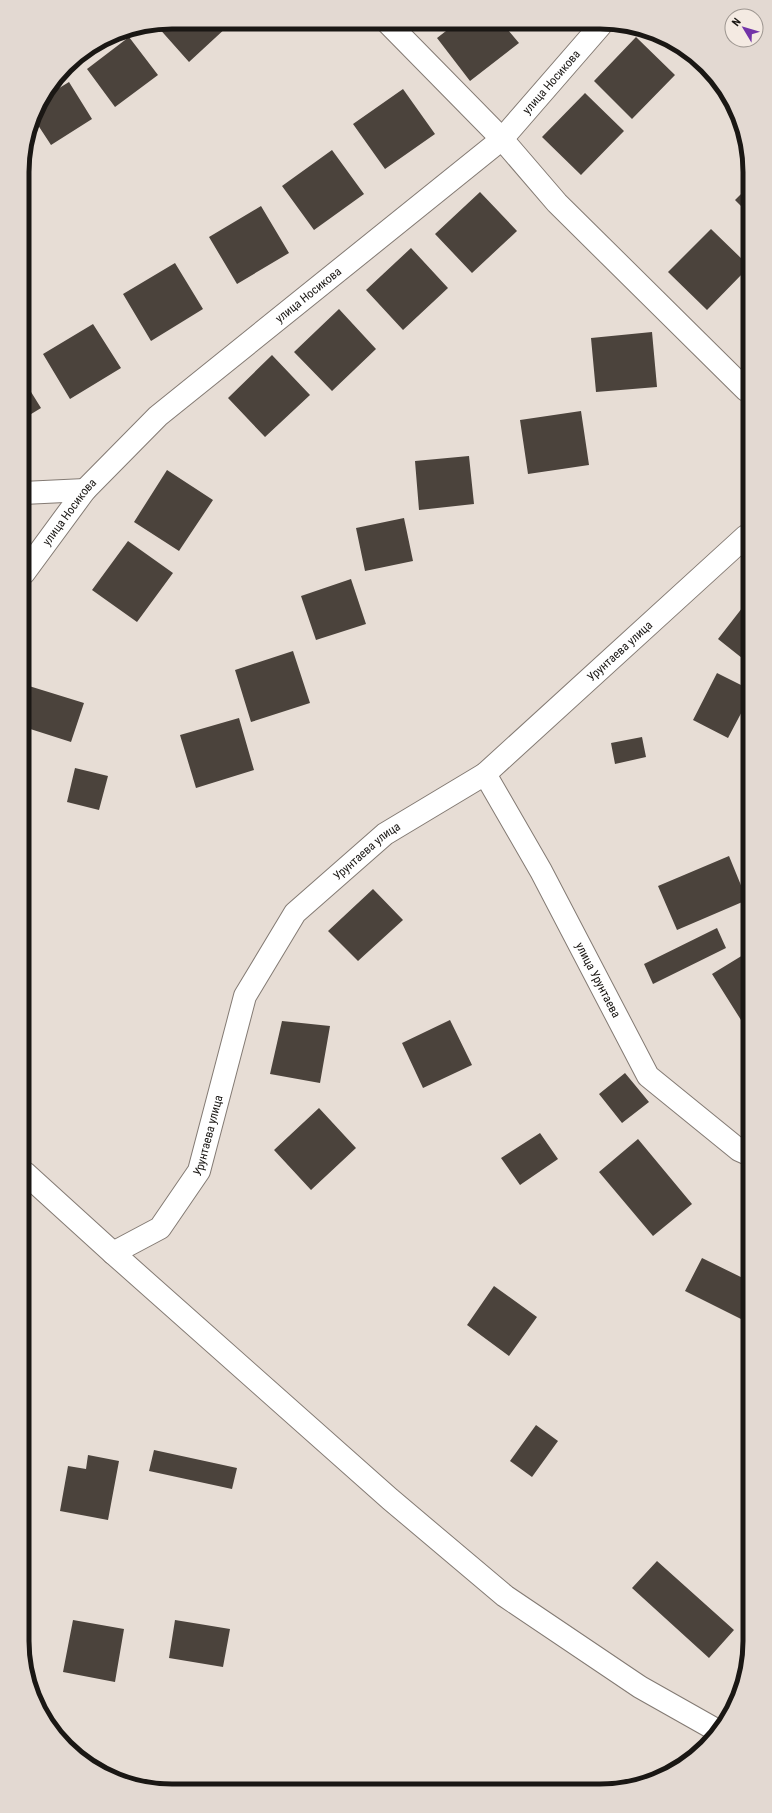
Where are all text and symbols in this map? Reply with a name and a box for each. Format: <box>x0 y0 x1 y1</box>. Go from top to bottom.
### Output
north arrow <box>724 8 764 48</box>
text: N <box>729 15 744 29</box>
street label: улица Носикова <box>520 47 583 117</box>
street label: улица Носикова <box>273 264 344 326</box>
street label: улица Носикова <box>40 475 99 548</box>
street label: Урунтаева улица <box>584 618 655 684</box>
street label: Урунтаева улица <box>330 819 403 883</box>
street label: улица Урунтаева <box>573 940 623 1020</box>
street label: Урунтаева улица <box>191 1093 226 1179</box>

